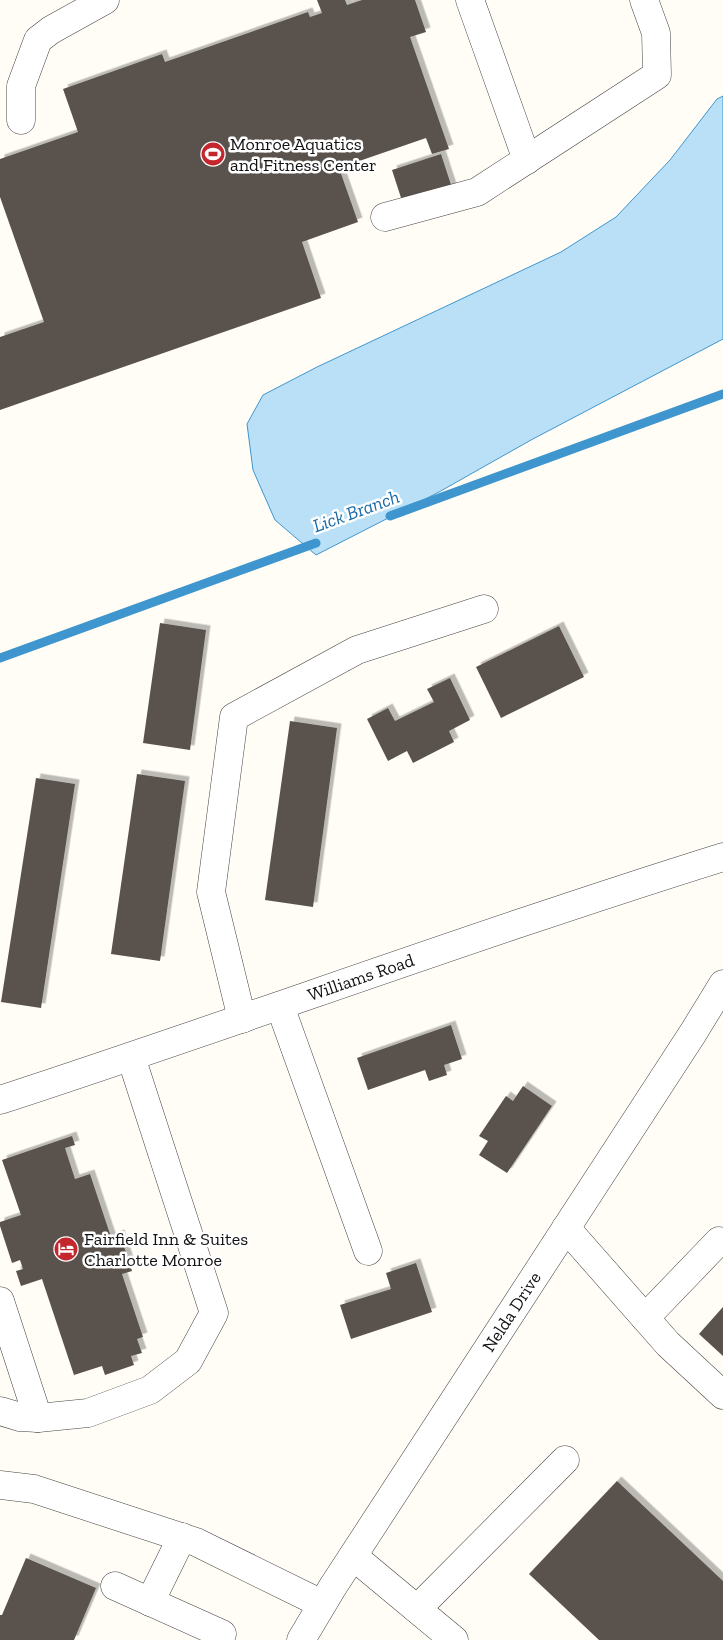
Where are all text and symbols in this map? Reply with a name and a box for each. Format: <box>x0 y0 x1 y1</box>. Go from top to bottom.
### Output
place label: Monroe Aquatics and Fitness Center <box>230 133 376 176</box>
sports icon: Monroe Aquatics and Fitness Center <box>200 141 226 167</box>
water label: Lick Branch <box>310 485 402 537</box>
street label: Williams Road <box>305 949 417 1006</box>
place label: Fairfield Inn & Suites Charlotte Monroe <box>84 1228 248 1271</box>
hotel icon: Fairfield Inn & Suites Charlotte Monroe <box>53 1236 79 1262</box>
street label: Nelda Drive <box>478 1268 546 1356</box>

